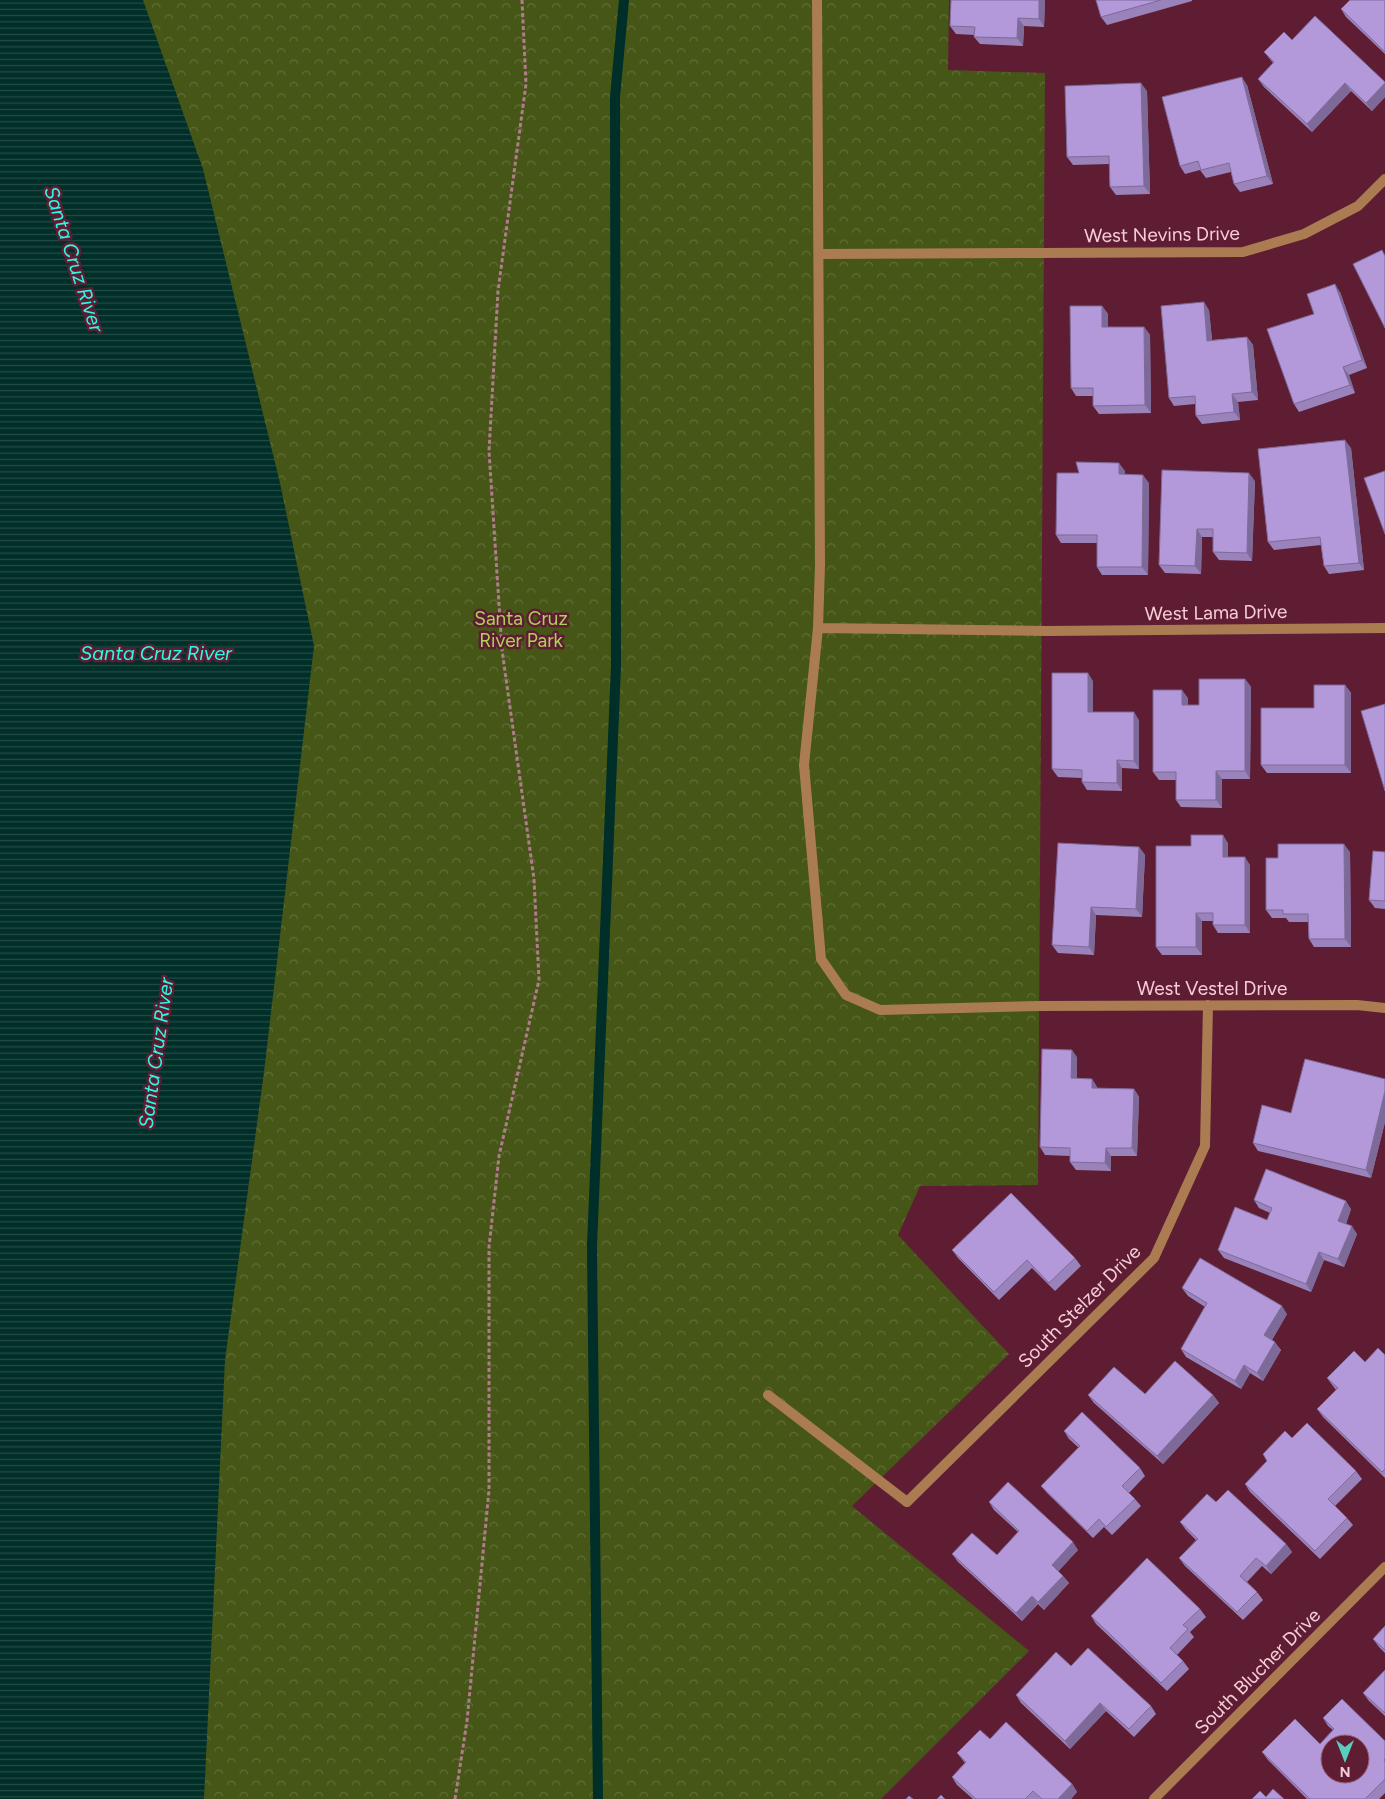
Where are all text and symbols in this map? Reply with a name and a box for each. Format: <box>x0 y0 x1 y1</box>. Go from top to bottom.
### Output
water label: Santa Cruz River <box>39 183 109 336</box>
street label: West Nevins Drive <box>1084 222 1240 247</box>
street label: West Lama Drive <box>1144 600 1288 625</box>
park label: Santa Cruz River Park <box>474 607 568 652</box>
water label: Santa Cruz River <box>80 641 233 665</box>
water label: Santa Cruz River <box>134 975 179 1130</box>
street label: West Vestel Drive <box>1137 977 1287 1000</box>
street label: South Stelzer Drive <box>1013 1240 1145 1372</box>
street label: South Blucher Drive <box>1190 1604 1325 1739</box>
north arrow <box>1320 1734 1370 1784</box>
text: N <box>1340 1763 1350 1780</box>

